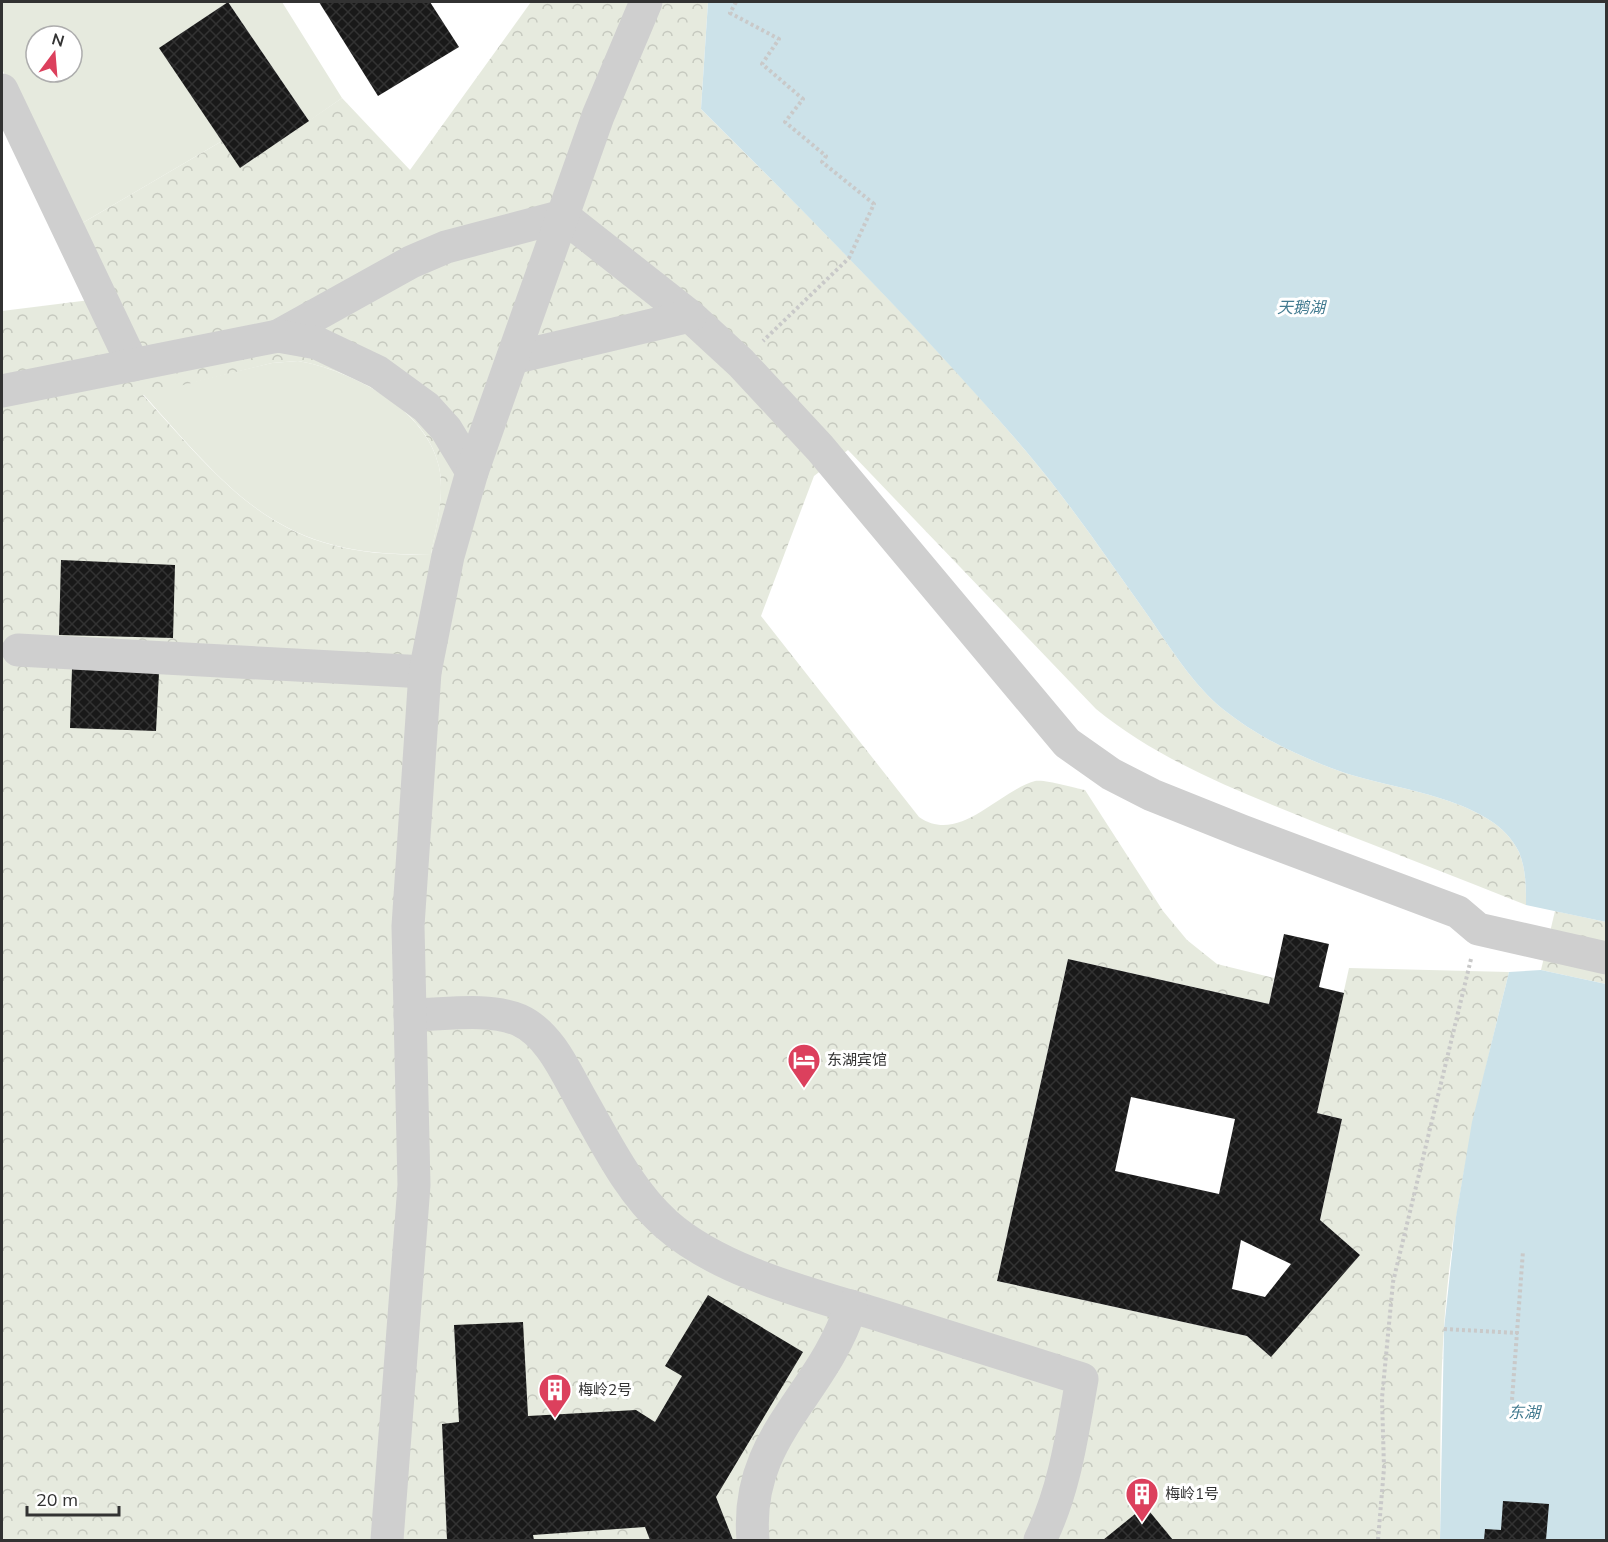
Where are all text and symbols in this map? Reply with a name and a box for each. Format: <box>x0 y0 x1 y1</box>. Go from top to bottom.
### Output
north arrow <box>24 24 84 84</box>
text: N <box>50 28 67 51</box>
water label: 天鹅湖 <box>1277 297 1328 317</box>
hotel icon: 东湖宾馆 <box>786 1042 822 1089</box>
place label: 东湖宾馆 <box>827 1050 887 1069</box>
building icon: 梅岭2号 <box>537 1372 573 1419</box>
place label: 梅岭2号 <box>578 1380 632 1399</box>
water label: 东湖 <box>1508 1402 1543 1422</box>
building icon: 梅岭1号 <box>1124 1476 1160 1523</box>
scale bar <box>27 1479 118 1517</box>
place label: 梅岭1号 <box>1165 1484 1219 1503</box>
text: 20 m <box>36 1488 78 1511</box>

